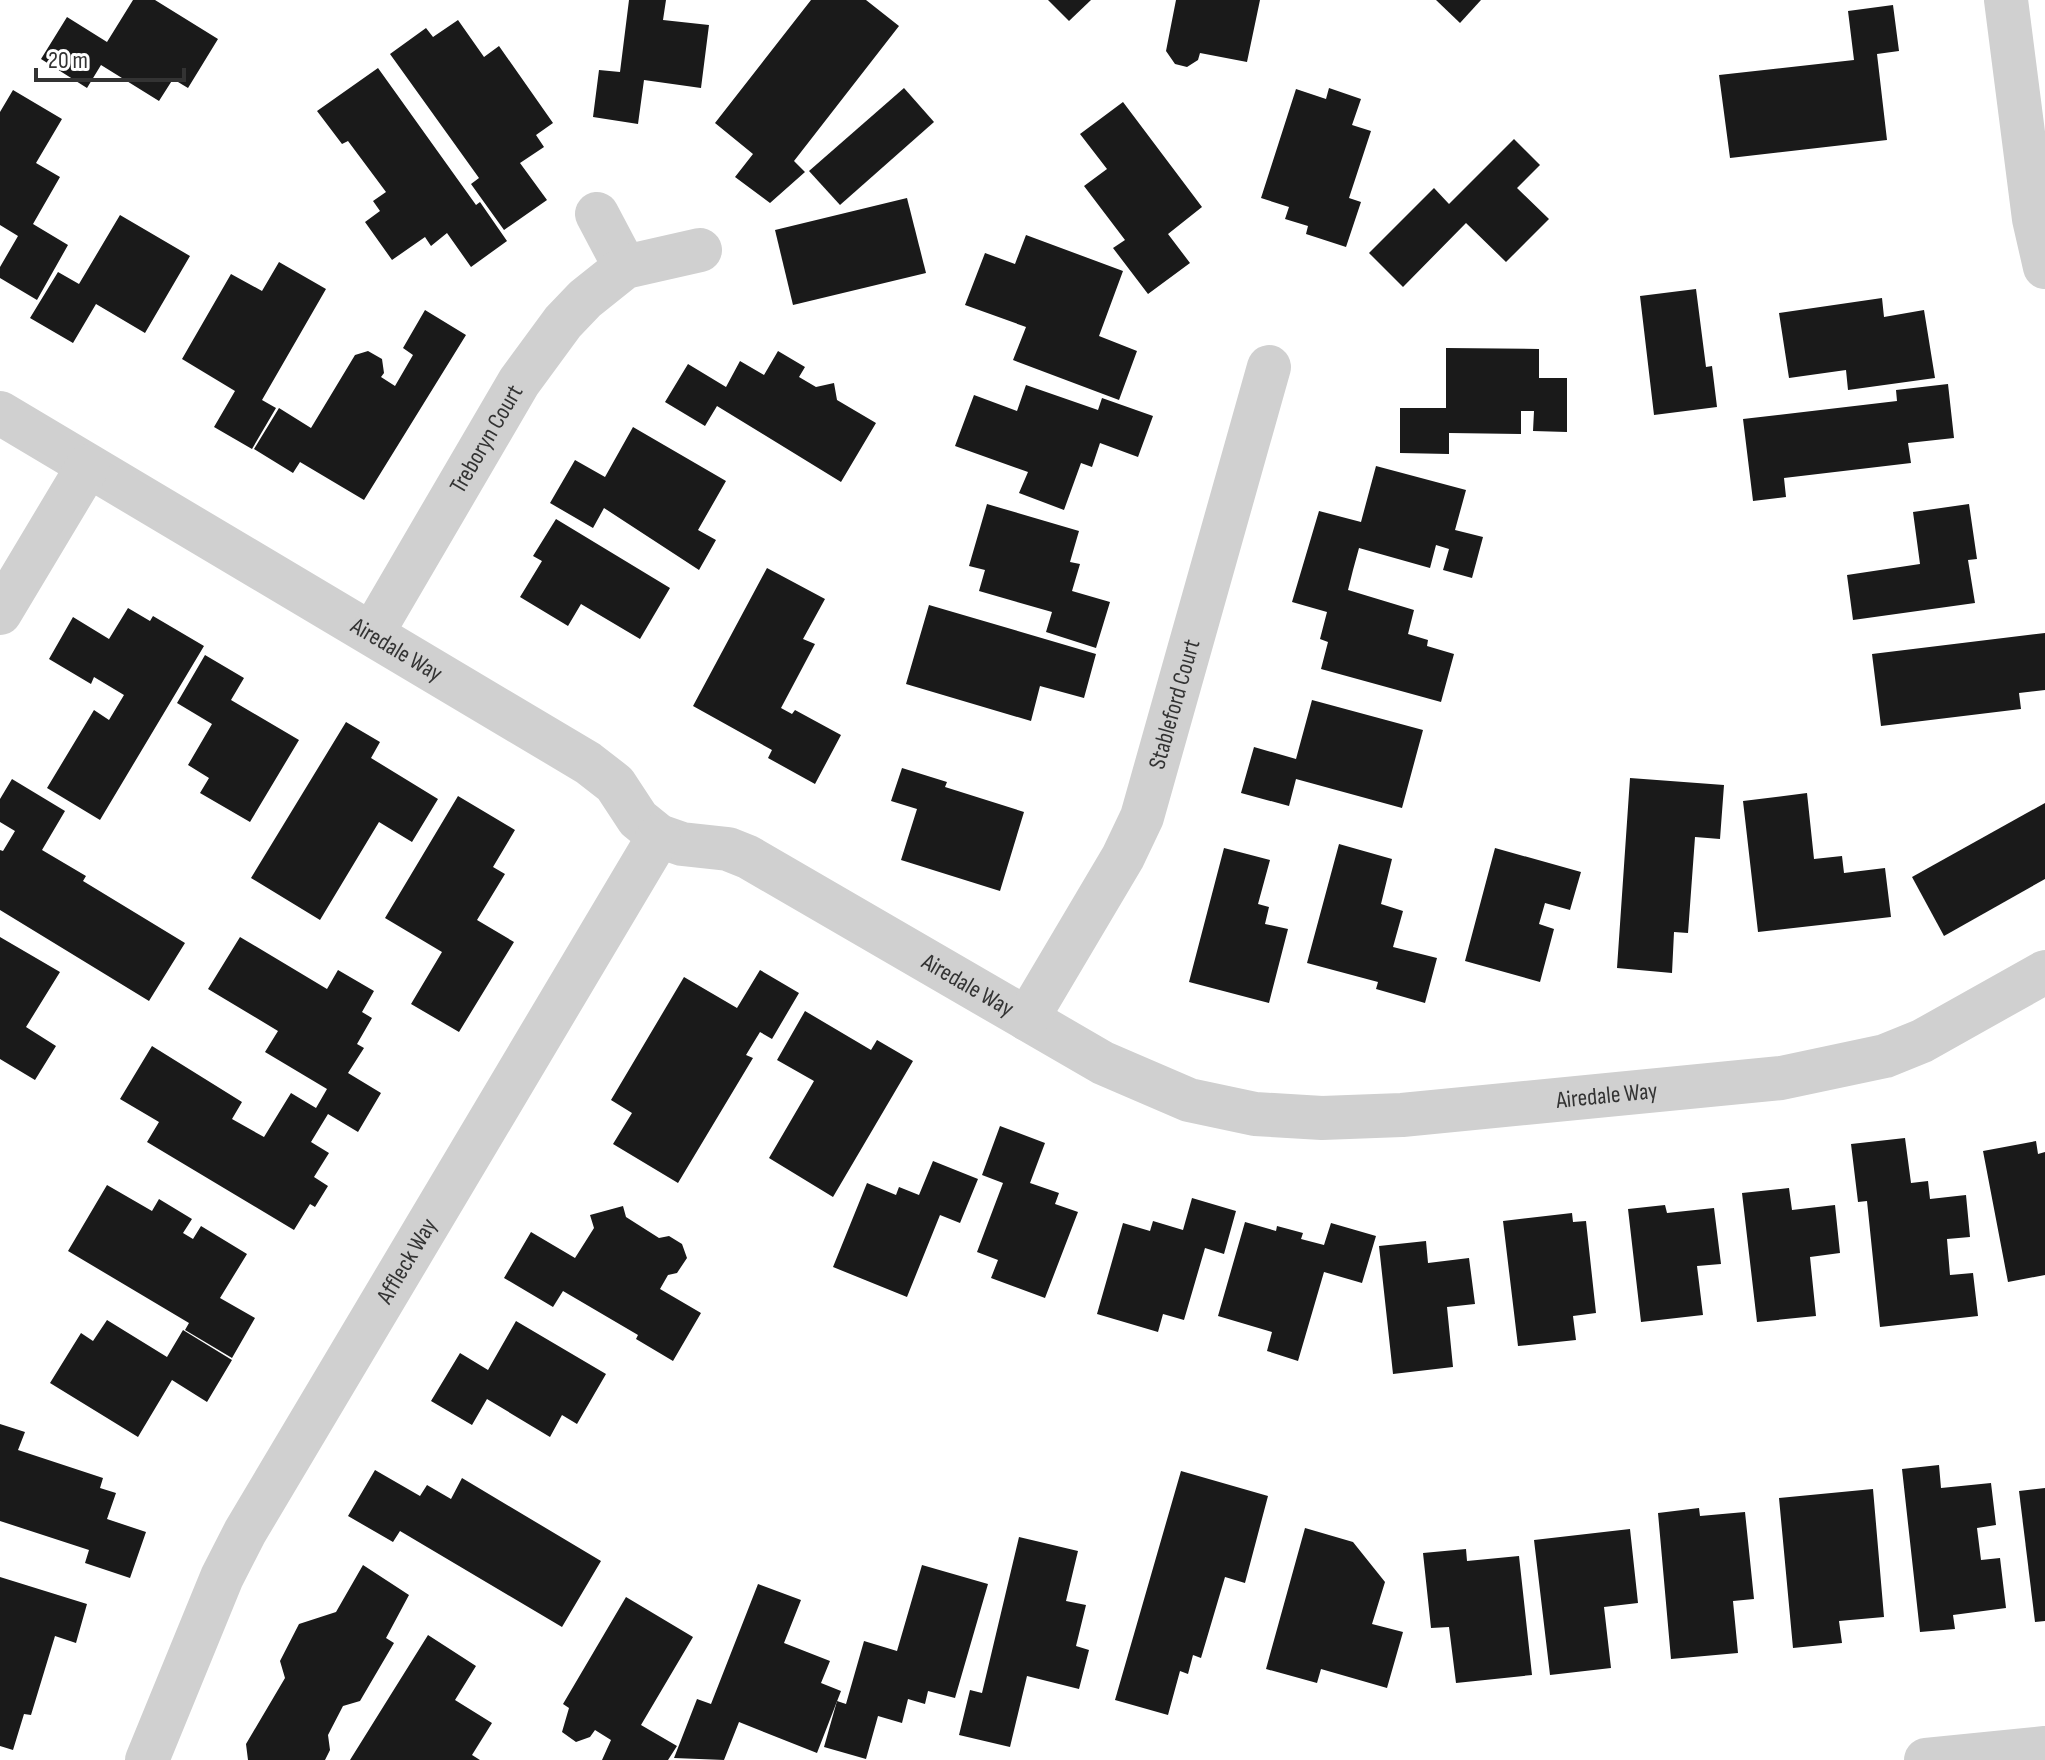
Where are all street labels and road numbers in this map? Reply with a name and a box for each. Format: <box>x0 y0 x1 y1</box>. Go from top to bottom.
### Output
street label: Treboryn Court <box>443 379 529 498</box>
street label: Airedale Way <box>345 611 448 688</box>
street label: Stableford Court <box>1142 636 1206 772</box>
street label: Airedale Way <box>916 947 1019 1023</box>
street label: Airedale Way <box>1554 1076 1659 1115</box>
street label: Affleck Way <box>370 1213 443 1310</box>

